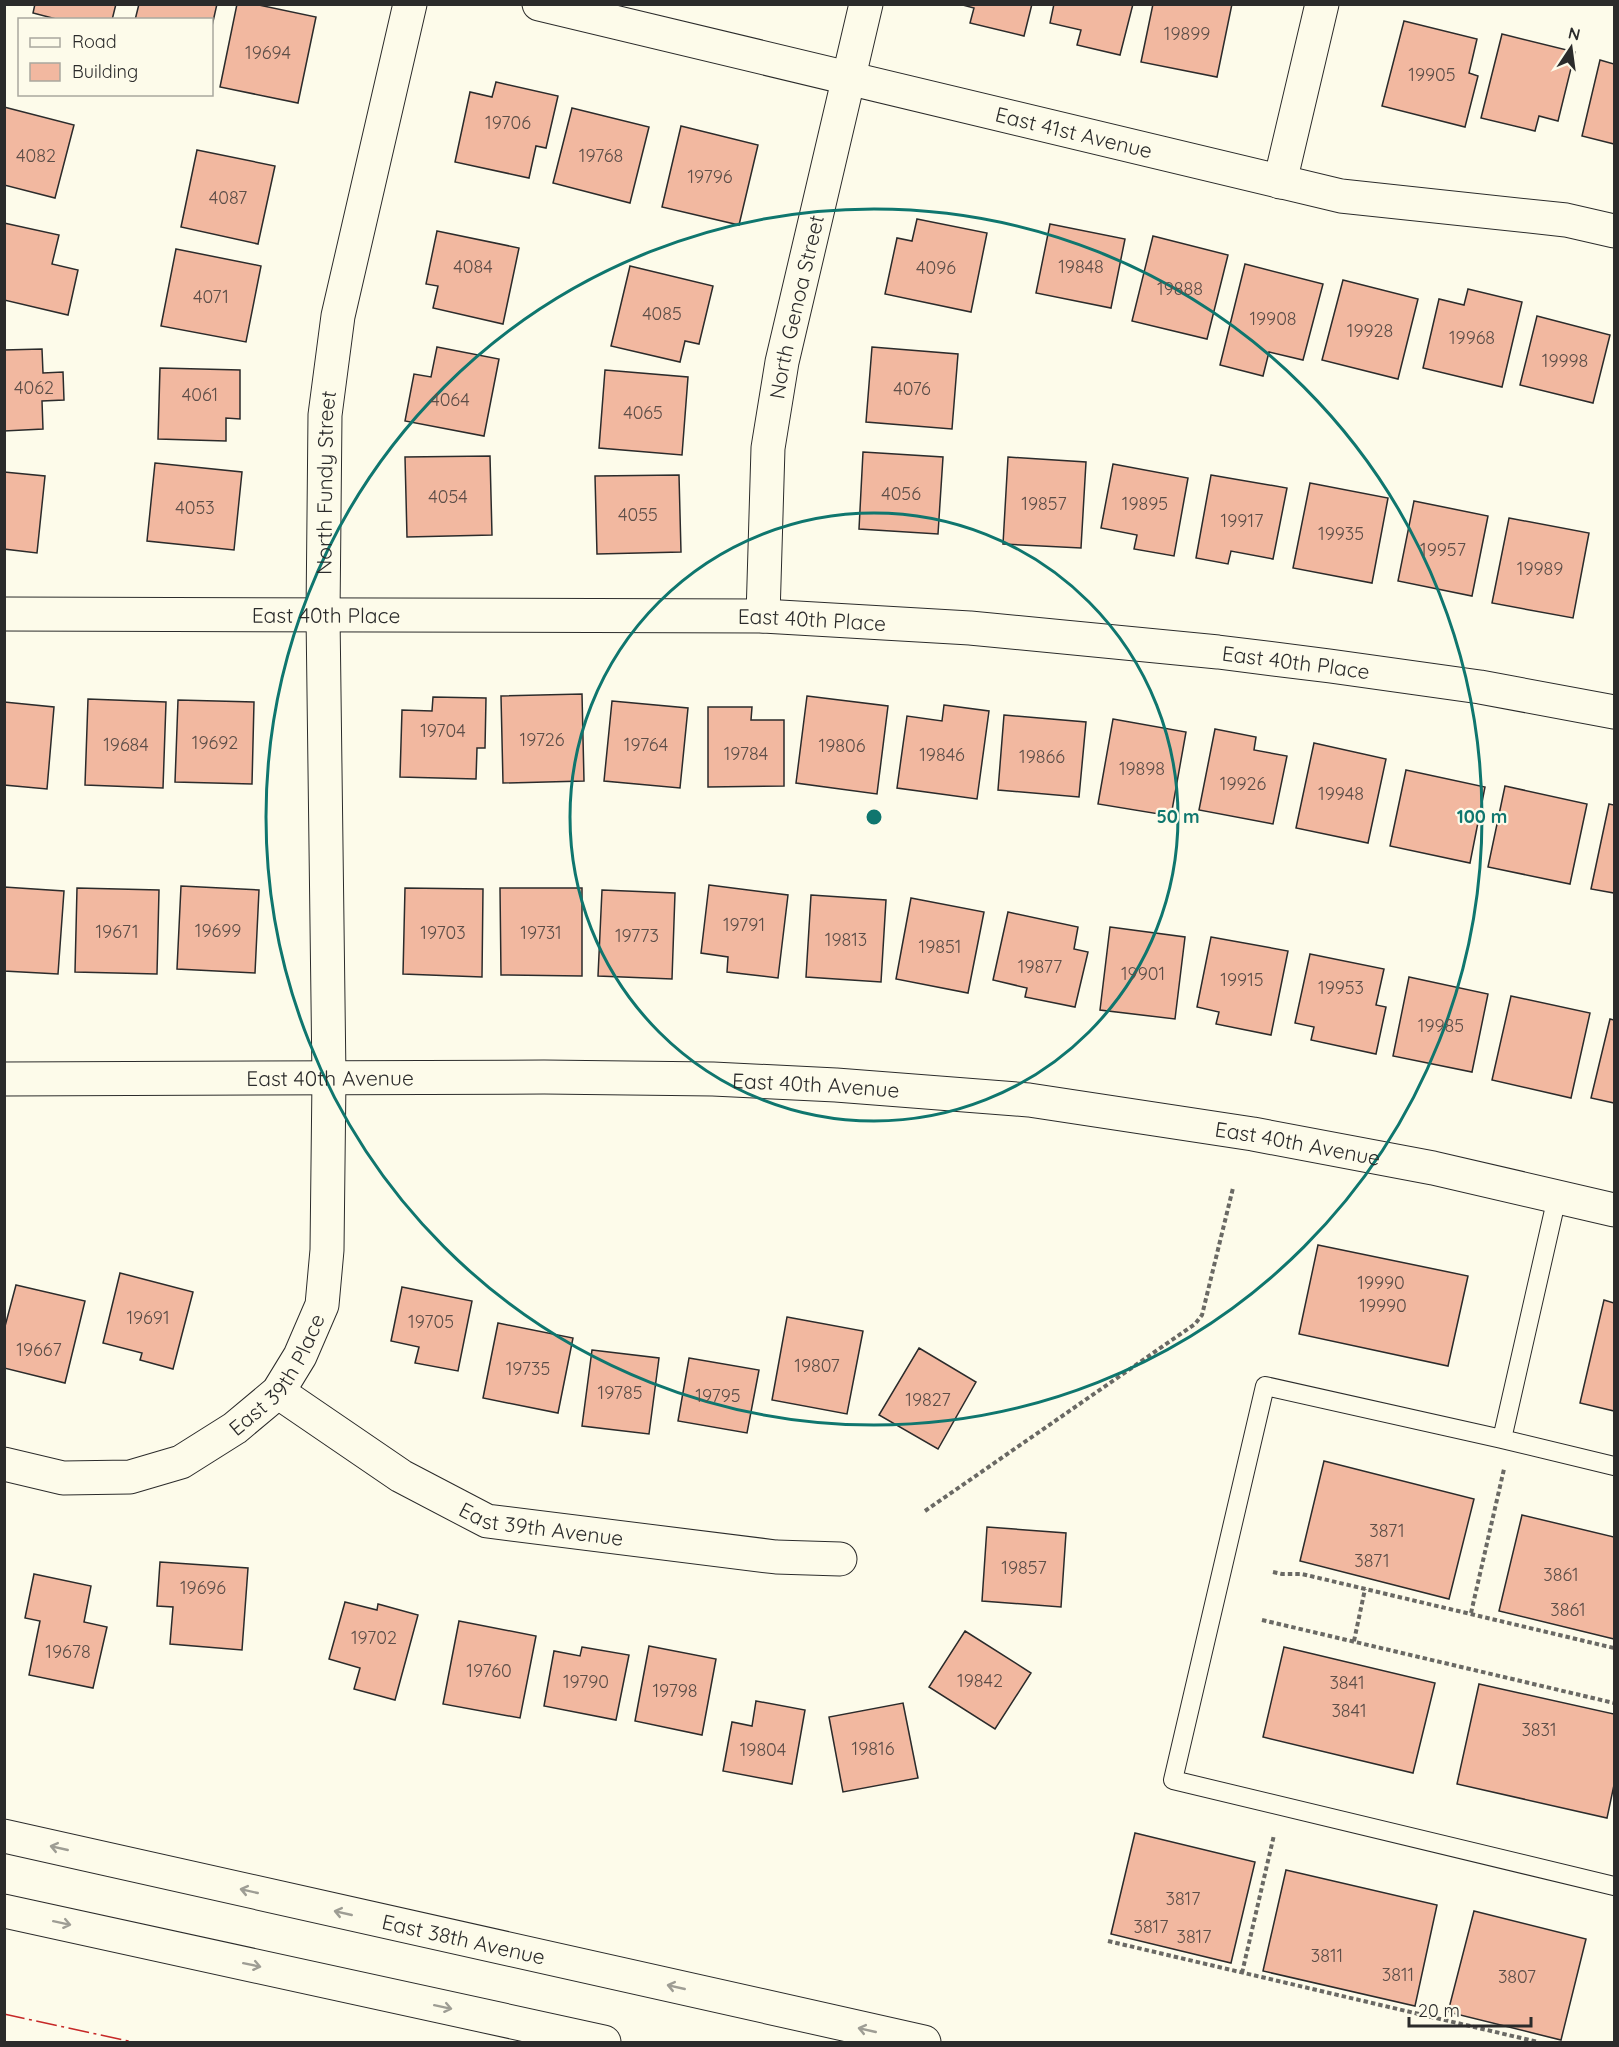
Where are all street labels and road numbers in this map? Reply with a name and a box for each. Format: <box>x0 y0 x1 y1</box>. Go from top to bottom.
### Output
street label: East 41st Avenue <box>993 101 1155 163</box>
street label: North Genoa Street <box>763 212 829 401</box>
street label: North Fundy Street <box>310 389 341 575</box>
street label: East 40th Place <box>252 602 400 628</box>
street label: East 40th Place <box>738 603 887 636</box>
street label: East 40th Place <box>1221 640 1371 684</box>
street label: East 40th Avenue <box>246 1064 414 1091</box>
street label: East 40th Avenue <box>732 1067 900 1103</box>
street label: East 40th Avenue <box>1213 1115 1383 1171</box>
street label: East 39th Place <box>223 1310 330 1441</box>
street label: East 39th Avenue <box>455 1496 625 1551</box>
street label: East 38th Avenue <box>380 1908 548 1970</box>

